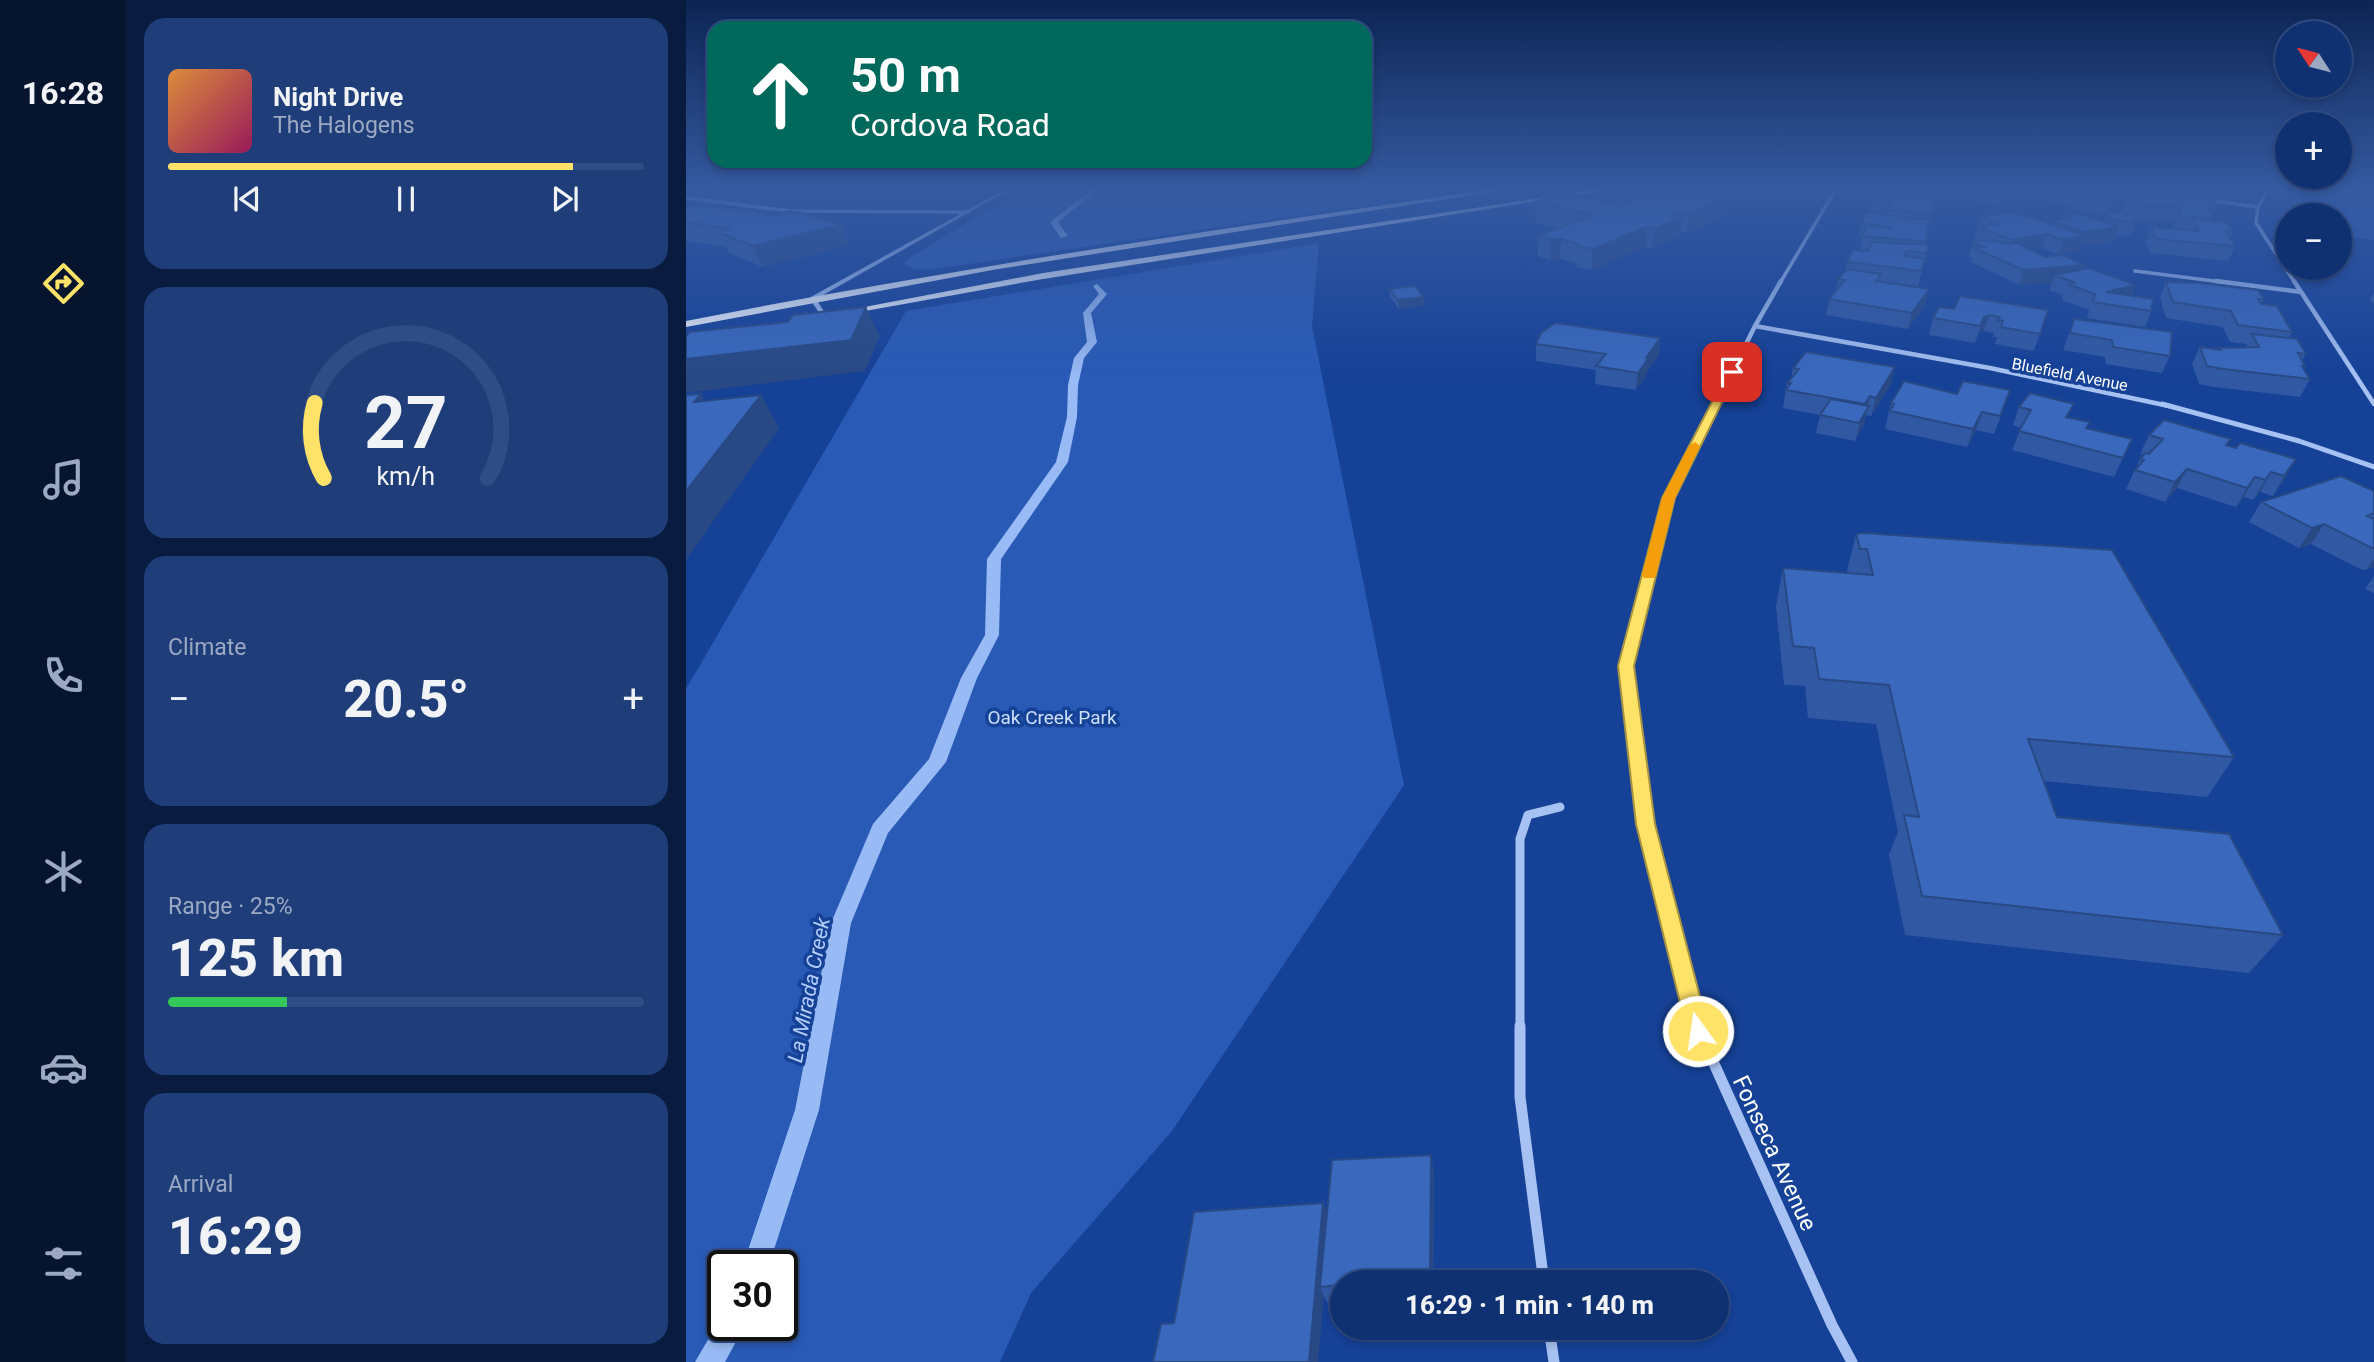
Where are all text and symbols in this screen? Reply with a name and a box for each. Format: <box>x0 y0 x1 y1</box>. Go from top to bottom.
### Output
north arrow <box>2275 21 2352 98</box>
map controls <box>2275 21 2352 280</box>
text: 50 m <box>850 47 961 104</box>
icon: ahead <box>735 49 826 140</box>
text: 16:28 <box>22 74 104 112</box>
text: Night Drive <box>273 82 403 112</box>
text: Cordova Road <box>850 106 1050 144</box>
text: The Halogens <box>273 112 415 139</box>
button: + <box>2275 112 2352 189</box>
icon: previous <box>228 180 266 218</box>
icon: pause <box>387 180 425 218</box>
icon: next <box>546 180 584 218</box>
button: − <box>2275 203 2352 280</box>
icon: directions <box>39 259 88 308</box>
pin <box>1702 342 1762 402</box>
icon: arrive <box>1713 353 1751 391</box>
street label: Bluefield Avenue <box>2010 354 2129 395</box>
text: 27 <box>364 381 448 467</box>
icon: music <box>39 455 88 504</box>
text: km/h <box>377 462 435 491</box>
text: Climate <box>168 634 247 661</box>
icon: phone <box>39 651 88 700</box>
text: 20.5° <box>343 669 469 730</box>
text: − <box>168 677 190 721</box>
text: + <box>622 677 644 721</box>
park label: Oak Creek Park <box>987 706 1117 729</box>
icon: climate <box>39 847 88 896</box>
text: Range · 25% <box>168 893 293 920</box>
water label: La Mirada Creek <box>783 915 835 1065</box>
text: 125 km <box>168 928 344 989</box>
position arrow <box>1661 994 1735 1068</box>
icon: car <box>39 1043 88 1092</box>
street label: Fonseca Avenue <box>1727 1071 1822 1235</box>
text: Arrival <box>168 1171 233 1198</box>
text: 16:29 <box>168 1206 303 1267</box>
icon: filters <box>39 1239 88 1288</box>
speed limit sign: 30 <box>707 1250 798 1341</box>
text: 16:29 · 1 min · 140 m <box>1405 1290 1654 1320</box>

